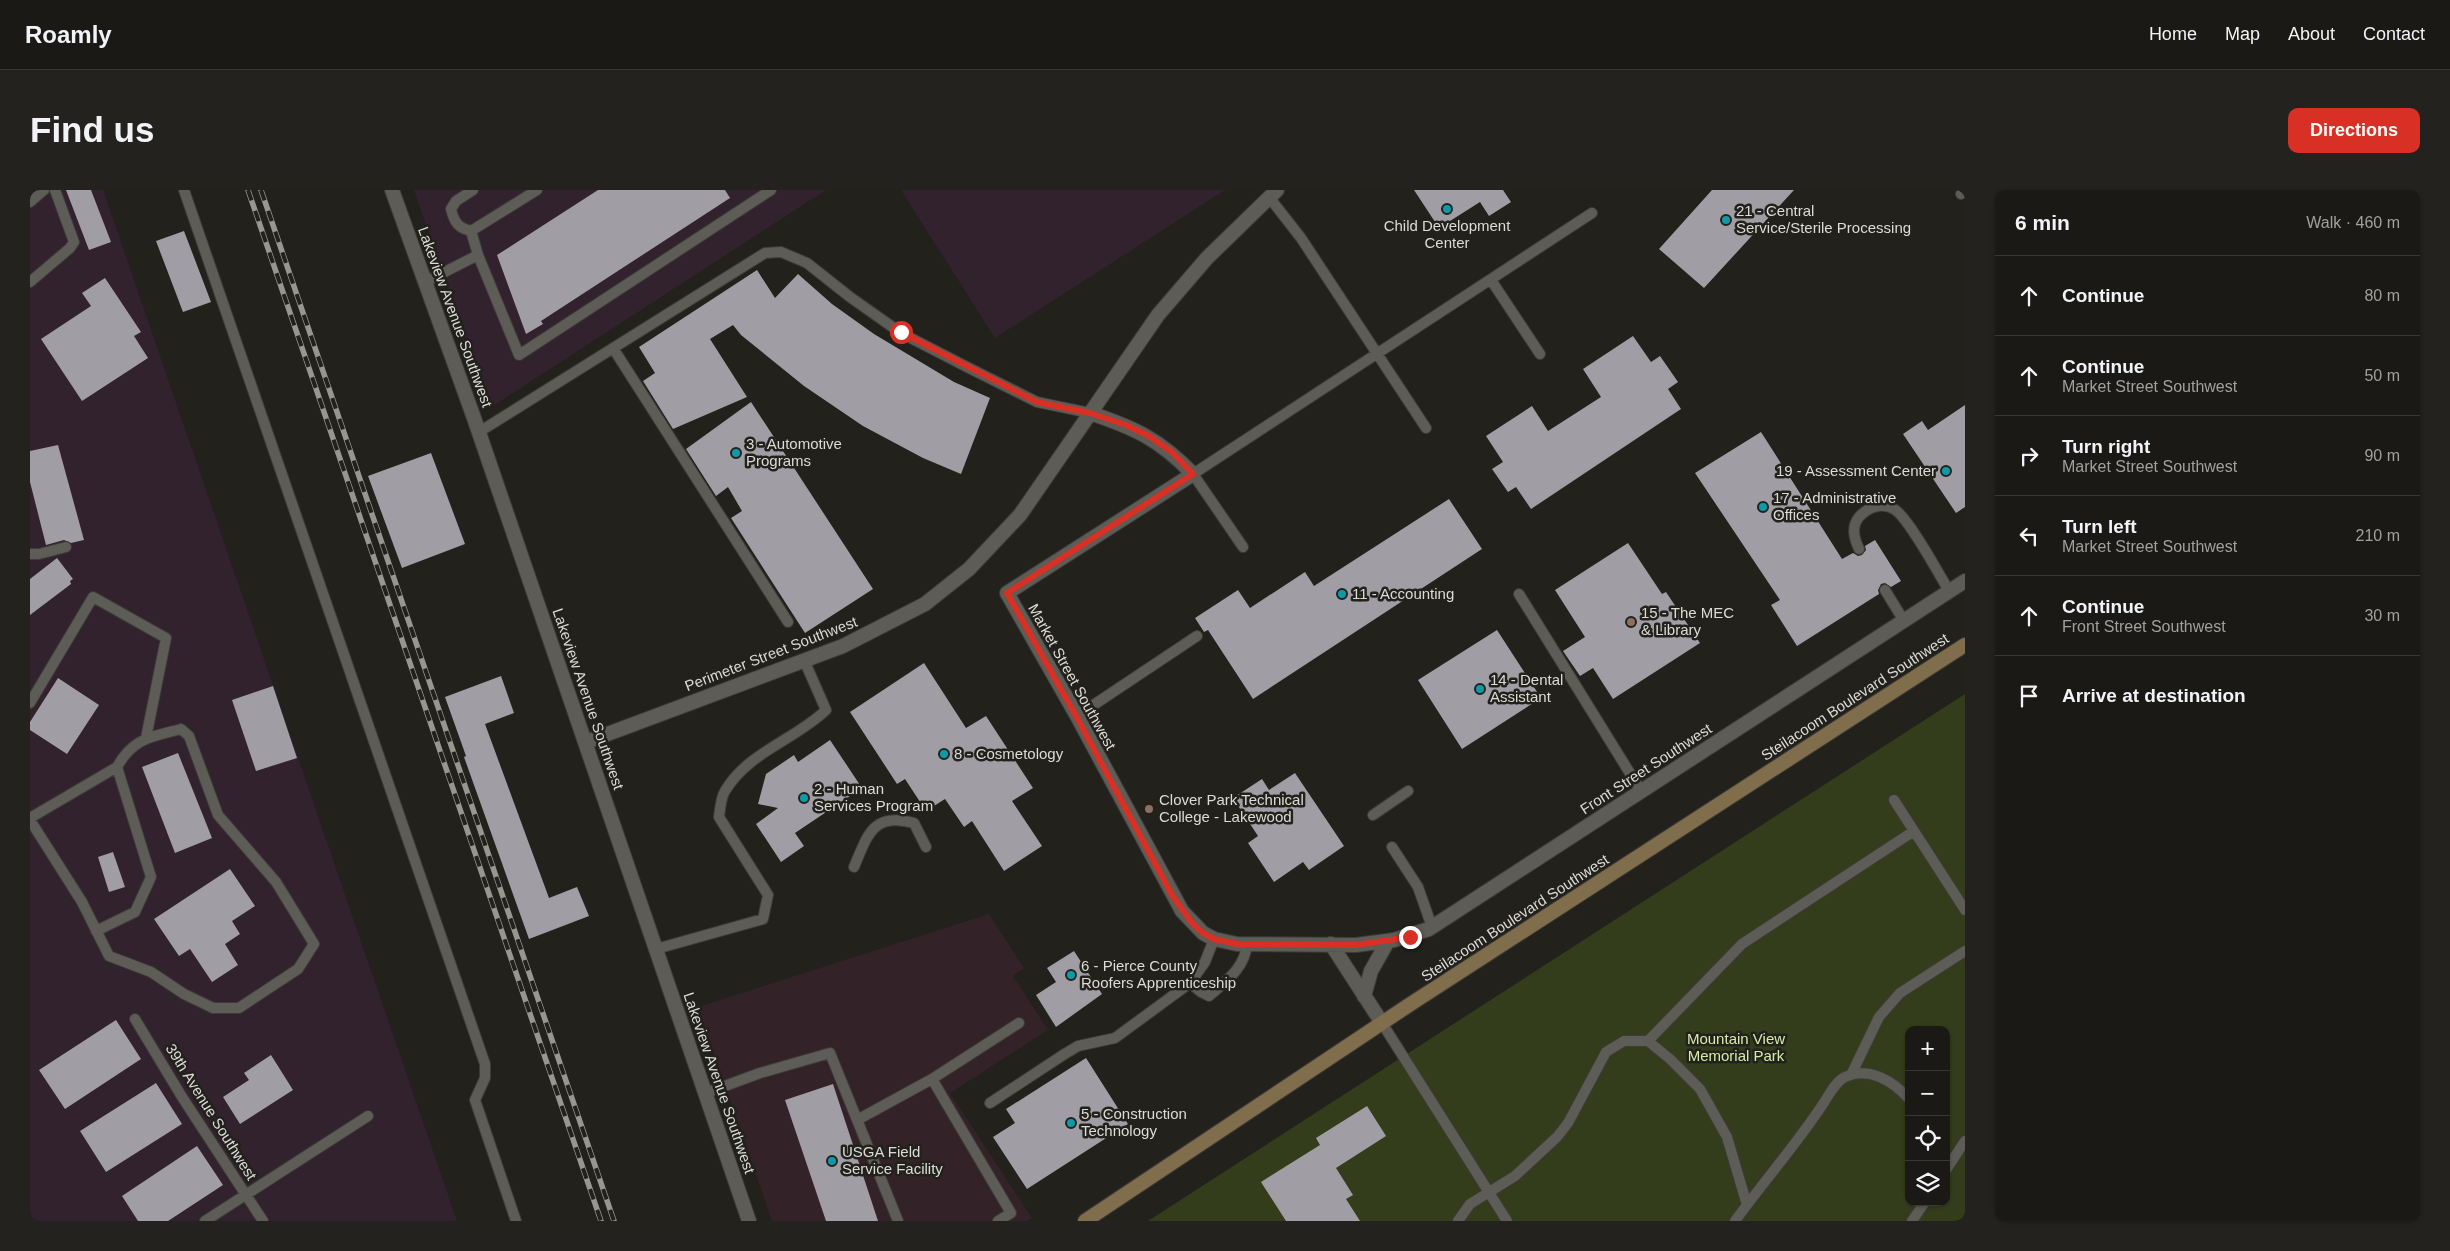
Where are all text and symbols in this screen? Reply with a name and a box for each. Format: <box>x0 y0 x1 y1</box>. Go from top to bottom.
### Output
text: Roamly <box>25 21 112 48</box>
text: Home <box>2149 24 2197 44</box>
text: Map <box>2225 24 2260 44</box>
text: About <box>2288 24 2335 44</box>
text: Contact <box>2363 24 2425 44</box>
button: Directions <box>2288 108 2420 153</box>
text: Find us <box>30 110 154 149</box>
place label: 21 - Central Service/Sterile Processing <box>1736 202 1911 236</box>
marker: Child Development Center <box>1441 203 1453 215</box>
text: 6 min <box>2015 211 2070 234</box>
marker: 21 - Central Service/Sterile Processing <box>1720 214 1732 226</box>
text: Walk · 460 m <box>2306 214 2400 231</box>
place label: Child Development Center <box>1384 217 1511 251</box>
street label: Lakeview Avenue Southwest <box>415 224 496 410</box>
icon: ahead <box>2015 282 2043 310</box>
text: Continue <box>2062 285 2144 306</box>
text: 80 m <box>2364 287 2400 304</box>
route start <box>890 321 913 344</box>
text: Continue <box>2062 356 2144 377</box>
icon: ahead <box>2015 362 2043 390</box>
text: 50 m <box>2364 367 2400 384</box>
text: Market Street Southwest <box>2062 378 2237 395</box>
place label: 3 - Automotive Programs <box>746 435 842 469</box>
text: Turn right <box>2062 436 2150 457</box>
icon: right <box>2015 442 2043 470</box>
marker: 3 - Automotive Programs <box>730 447 742 459</box>
text: 90 m <box>2364 447 2400 464</box>
text: Market Street Southwest <box>2062 458 2237 475</box>
place label: 19 - Assessment Center <box>1776 462 1936 479</box>
marker: 19 - Assessment Center <box>1940 465 1952 477</box>
place label: 17 - Administrative Offices <box>1773 489 1896 523</box>
marker: 17 - Administrative Offices <box>1757 501 1769 513</box>
text: Turn left <box>2062 516 2137 537</box>
icon: left <box>2015 522 2043 550</box>
text: 210 m <box>2356 527 2400 544</box>
text: Market Street Southwest <box>2062 538 2237 555</box>
place label: 11 - Accounting <box>1352 585 1454 602</box>
marker: 11 - Accounting <box>1336 588 1348 600</box>
text: Continue <box>2062 596 2144 617</box>
street label: Market Street Southwest <box>1025 601 1120 753</box>
icon: ahead <box>2015 602 2043 630</box>
place label: 15 - The MEC & Library <box>1641 604 1734 638</box>
street label: Lakeview Avenue Southwest <box>549 606 628 793</box>
text: 30 m <box>2364 607 2400 624</box>
street label: Perimeter Street Southwest <box>682 612 860 694</box>
marker: 15 - The MEC & Library <box>1625 616 1637 628</box>
text: Front Street Southwest <box>2062 618 2226 635</box>
street label: Steilacoom Boulevard Southwest <box>1758 629 1952 764</box>
place label: 14 - Dental Assistant <box>1490 671 1563 705</box>
icon: arrive <box>2015 682 2043 710</box>
marker: 14 - Dental Assistant <box>1474 683 1486 695</box>
text: Arrive at destination <box>2062 685 2246 706</box>
street label: Front Street Southwest <box>1577 719 1715 817</box>
place label: 8 - Cosmetology <box>954 745 1064 762</box>
marker: 8 - Cosmetology <box>938 748 950 760</box>
place label: 2 - Human Services Program <box>814 780 933 814</box>
place label: Clover Park Technical College - Lakewood <box>1159 791 1304 825</box>
marker: 2 - Human Services Program <box>798 792 810 804</box>
marker: Clover Park Technical College - Lakewood <box>1143 803 1155 815</box>
street label: Steilacoom Boulevard Southwest <box>1418 850 1612 985</box>
route end <box>1399 926 1422 949</box>
place label: 6 - Pierce County Roofers Apprenticeship <box>1081 957 1236 991</box>
marker: 6 - Pierce County Roofers Apprenticeship <box>1065 969 1077 981</box>
street label: Lakeview Avenue Southwest <box>680 990 759 1177</box>
map controls <box>1905 1026 1950 1206</box>
button: + <box>1905 1026 1950 1071</box>
park label: Mountain View Memorial Park <box>1687 1030 1785 1064</box>
street label: 39th Avenue Southwest <box>163 1041 261 1184</box>
button: − <box>1905 1071 1950 1116</box>
place label: 5 - Construction Technology <box>1081 1105 1187 1139</box>
button: locate <box>1905 1116 1950 1161</box>
marker: 5 - Construction Technology <box>1065 1117 1077 1129</box>
place label: USGA Field Service Facility <box>842 1143 943 1177</box>
marker: USGA Field Service Facility <box>826 1155 838 1167</box>
button: layers <box>1905 1161 1950 1206</box>

